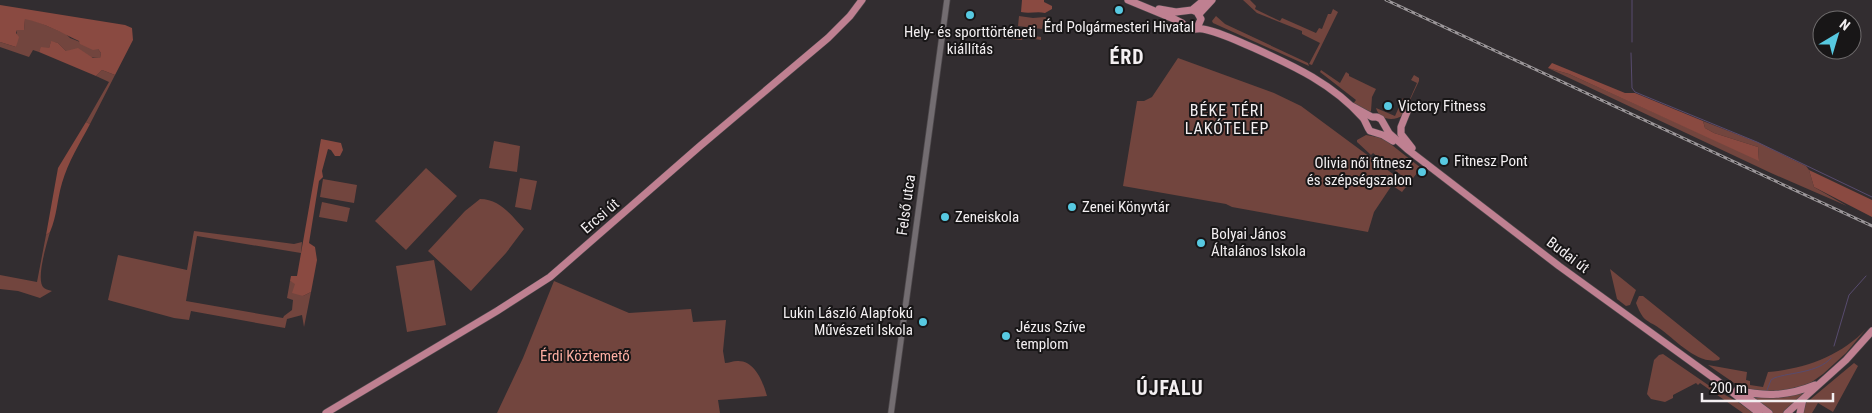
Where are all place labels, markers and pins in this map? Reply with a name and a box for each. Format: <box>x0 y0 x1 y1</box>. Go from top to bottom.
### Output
marker: Érd Polgármesteri Hivatal <box>1113 4 1125 16</box>
marker: Hely- és sporttörténeti kiállítás <box>964 9 976 21</box>
place label: Érd Polgármesteri Hivatal <box>1044 18 1194 36</box>
place label: Hely- és sporttörténeti kiállítás <box>904 23 1036 58</box>
place label: Victory Fitness <box>1398 97 1486 115</box>
marker: Victory Fitness <box>1382 100 1394 112</box>
place label: Fitnesz Pont <box>1454 152 1528 170</box>
place label: Olivia női fitnesz és szépségszalon <box>1307 154 1412 189</box>
marker: Fitnesz Pont <box>1438 155 1450 167</box>
marker: Olivia női fitnesz és szépségszalon <box>1416 166 1428 178</box>
place label: Zenei Könyvtár <box>1082 198 1170 216</box>
marker: Zenei Könyvtár <box>1066 201 1078 213</box>
place label: Zeneiskola <box>955 208 1019 226</box>
marker: Zeneiskola <box>939 211 951 223</box>
place label: Bolyai János Általános Iskola <box>1211 225 1306 260</box>
marker: Bolyai János Általános Iskola <box>1195 237 1207 249</box>
place label: Lukin László Alapfokú Művészeti Iskola <box>783 304 913 339</box>
marker: Lukin László Alapfokú Művészeti Iskola <box>917 316 929 328</box>
place label: Jézus Szíve templom <box>1016 318 1086 353</box>
marker: Jézus Szíve templom <box>1000 330 1012 342</box>

